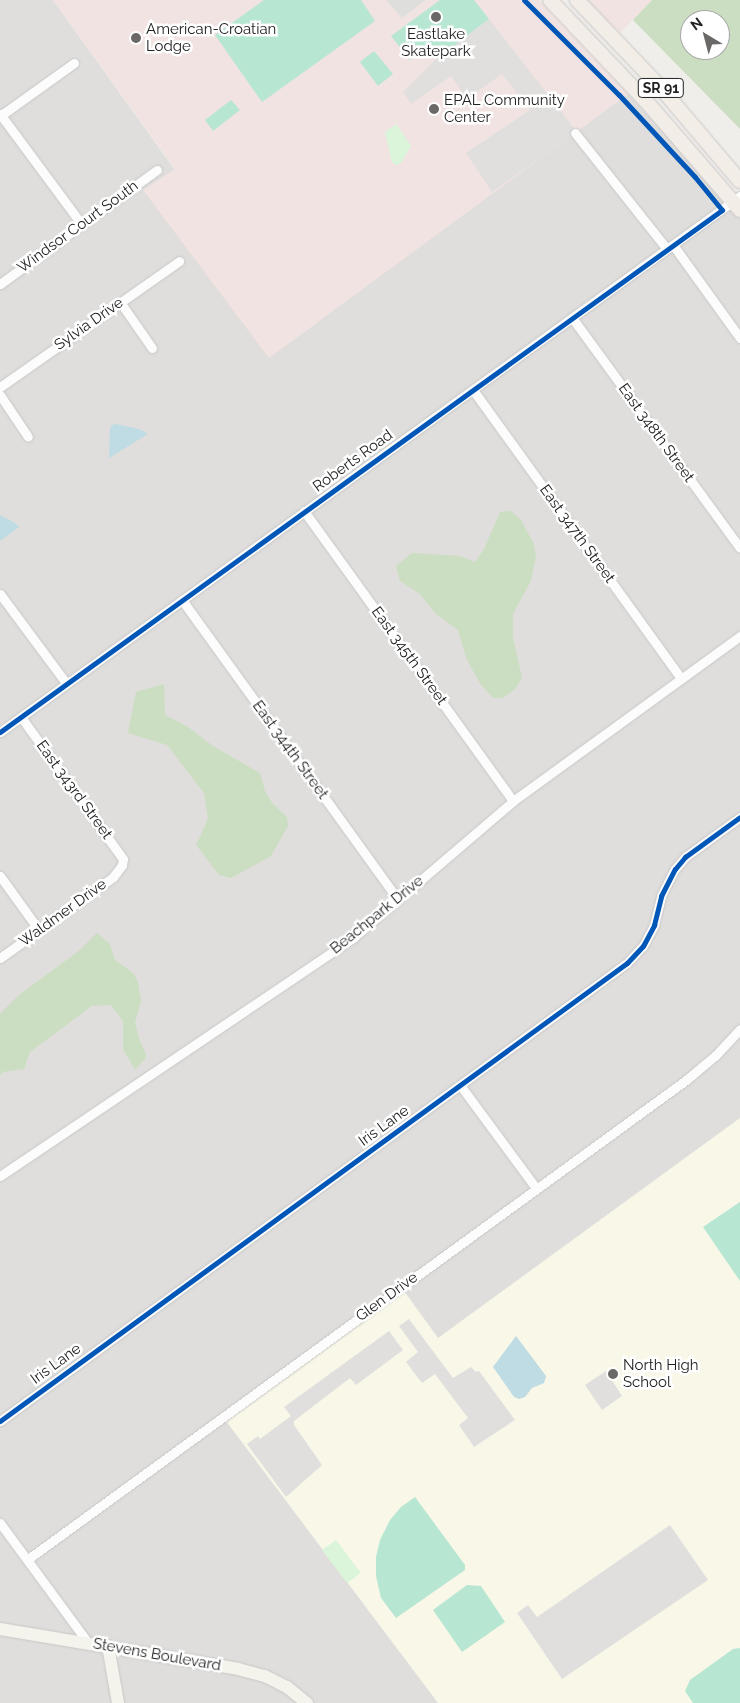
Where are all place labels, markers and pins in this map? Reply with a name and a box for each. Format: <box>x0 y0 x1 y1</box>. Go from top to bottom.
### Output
marker: Eastlake Skatepark <box>430 11 442 23</box>
place label: American-Croatian Lodge <box>146 20 276 55</box>
place label: Eastlake Skatepark <box>401 25 471 60</box>
marker: American-Croatian Lodge <box>130 32 142 44</box>
place label: EPAL Community Center <box>444 91 565 126</box>
marker: EPAL Community Center <box>428 103 440 115</box>
place label: North High School <box>623 1356 699 1391</box>
marker: North High School <box>607 1368 619 1380</box>

